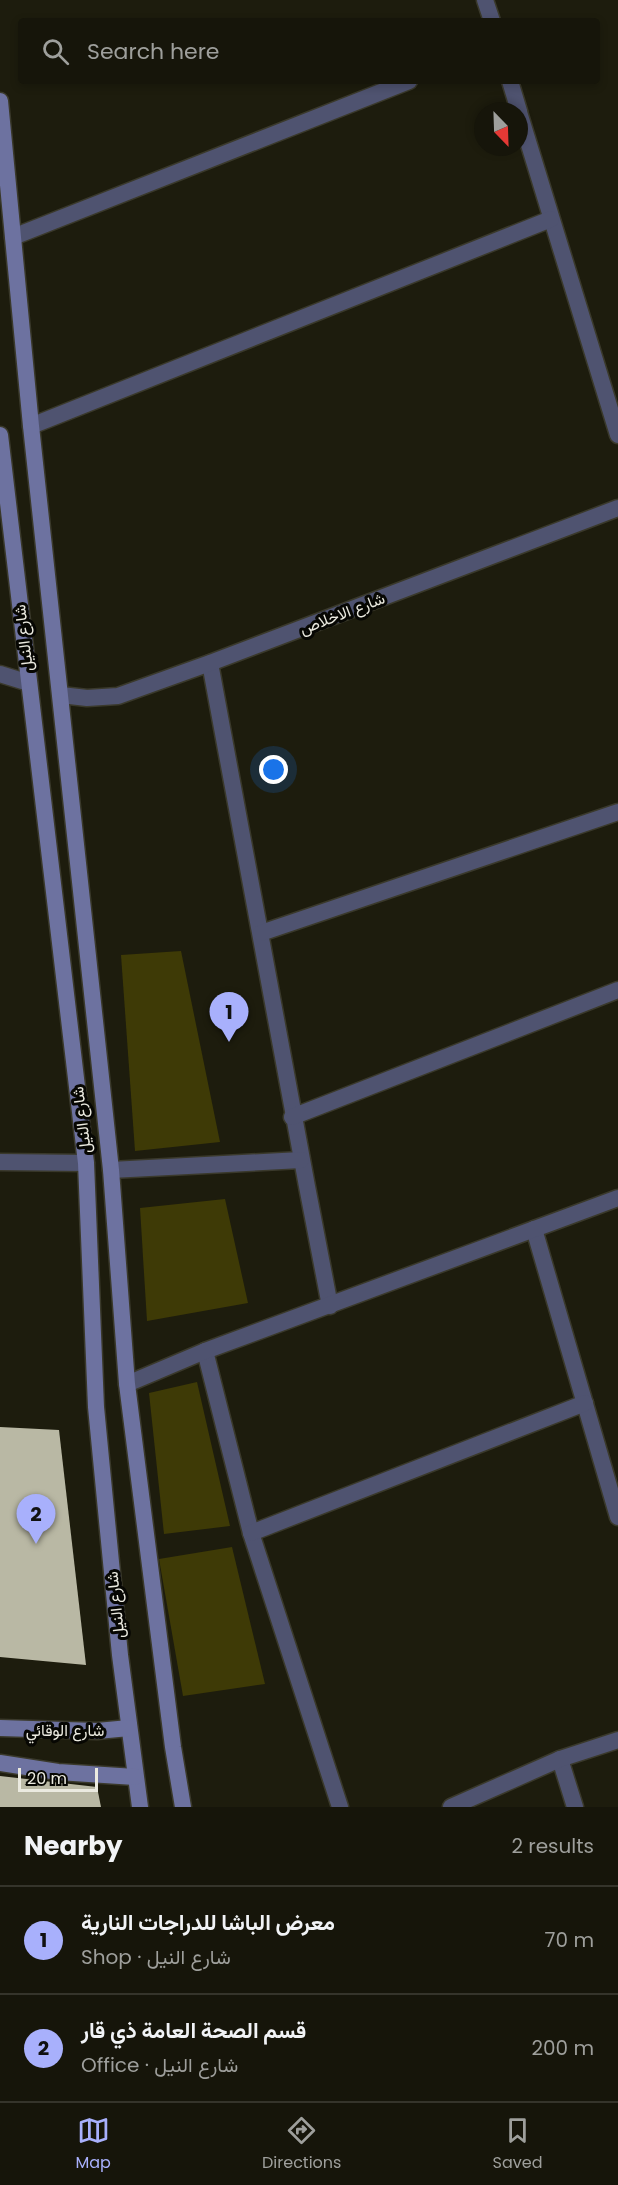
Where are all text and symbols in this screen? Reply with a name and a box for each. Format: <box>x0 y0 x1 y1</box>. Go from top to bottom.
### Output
search box <box>18 18 600 84</box>
icon: search <box>39 35 72 68</box>
text: Search here <box>87 36 220 67</box>
north arrow <box>474 102 528 156</box>
street label: شارع الاخلاص <box>296 587 388 640</box>
street label: شارع النيل <box>8 603 39 673</box>
your location <box>259 755 288 784</box>
pin: 1 <box>210 992 248 1042</box>
street label: شارع النيل <box>66 1085 97 1155</box>
pin: 2 <box>16 1494 56 1544</box>
street label: شارع النيل <box>101 1570 130 1640</box>
street label: شارع الوقائي <box>26 1719 104 1744</box>
scale bar <box>18 1765 98 1792</box>
text: 20 m <box>27 1767 67 1790</box>
text: Nearby <box>24 1828 122 1864</box>
text: 2 results <box>511 1832 594 1860</box>
text: معرض الباشا للدراجات النارية <box>81 1907 335 1938</box>
text: 1 <box>40 1926 47 1954</box>
text: 70 m <box>545 1926 594 1954</box>
text: Shop · شارع النيل <box>81 1943 231 1971</box>
text: قسم الصحة العامة ذي قار <box>81 2015 306 2046</box>
text: 2 <box>38 2034 49 2062</box>
text: 200 m <box>531 2034 594 2062</box>
text: Office · شارع النيل <box>81 2051 238 2079</box>
tab: Map <box>76 2114 111 2175</box>
tab: Directions <box>262 2114 341 2175</box>
tab: Saved <box>493 2114 542 2175</box>

